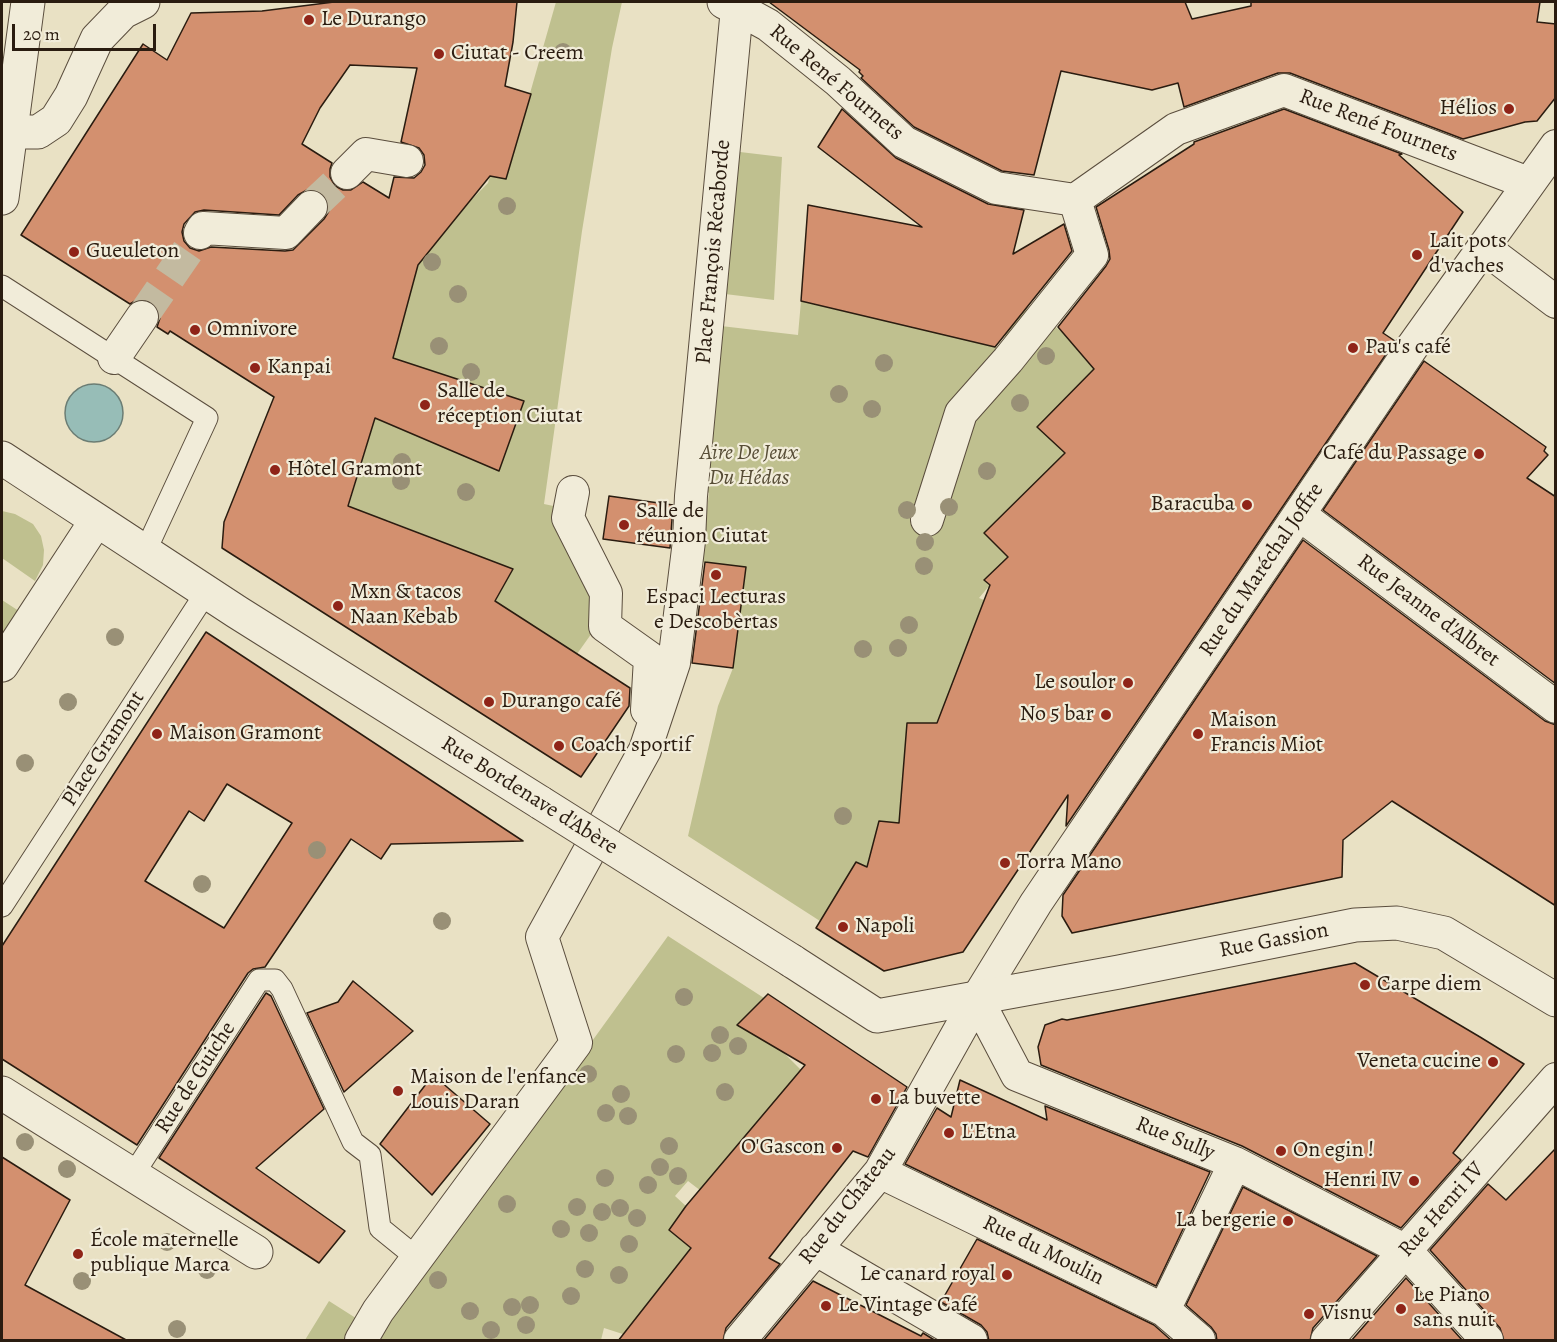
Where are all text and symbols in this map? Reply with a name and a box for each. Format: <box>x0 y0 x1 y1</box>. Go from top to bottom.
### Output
place label: Le Durango <box>321 7 426 33</box>
scale bar <box>15 12 159 50</box>
marker: Le Durango <box>302 13 316 27</box>
street label: Rue René Fournets <box>763 19 909 147</box>
text: 20 m <box>23 22 60 46</box>
place label: Ciutat - Creem <box>451 41 584 67</box>
marker: Ciutat - Creem <box>432 47 446 61</box>
street label: Rue René Fournets <box>1295 84 1461 168</box>
place label: Hélios <box>1440 96 1497 122</box>
marker: Hélios <box>1502 102 1516 116</box>
street label: Place François Récaborde <box>691 138 737 366</box>
place label: Lait pots d'vaches <box>1429 229 1507 280</box>
place label: Gueuleton <box>86 239 179 265</box>
marker: Gueuleton <box>67 245 81 259</box>
marker: Lait pots d'vaches <box>1410 248 1424 262</box>
place label: Omnivore <box>207 317 297 343</box>
marker: Omnivore <box>188 323 202 337</box>
place label: Pau's café <box>1365 335 1451 361</box>
marker: Pau's café <box>1346 341 1360 355</box>
place label: Kanpai <box>267 355 331 381</box>
marker: Kanpai <box>248 361 262 375</box>
place label: Salle de réception Ciutat <box>437 379 583 430</box>
marker: Salle de réception Ciutat <box>418 398 432 412</box>
park label: Aire De Jeux Du Hédas <box>700 441 798 493</box>
place label: Café du Passage <box>1323 441 1467 467</box>
marker: Café du Passage <box>1472 447 1486 461</box>
place label: Hôtel Gramont <box>287 457 422 483</box>
marker: Hôtel Gramont <box>268 463 282 477</box>
street label: Rue du Maréchal Joffre <box>1194 478 1330 662</box>
place label: Baracuba <box>1150 492 1235 518</box>
marker: Baracuba <box>1240 498 1254 512</box>
place label: Salle de réunion Ciutat <box>636 499 768 550</box>
marker: Salle de réunion Ciutat <box>617 518 631 532</box>
street label: Rue Jeanne d'Albret <box>1352 549 1504 673</box>
marker: Espaci Lecturas e Descobèrtas <box>709 568 723 582</box>
place label: Mxn & tacos Naan Kebab <box>350 580 462 632</box>
place label: Espaci Lecturas e Descobèrtas <box>646 585 786 636</box>
marker: Mxn & tacos Naan Kebab <box>331 599 345 613</box>
place label: Le soulor <box>1034 670 1116 696</box>
marker: Le soulor <box>1121 676 1135 690</box>
street label: Place Gramont <box>57 686 151 812</box>
place label: Durango café <box>501 689 621 715</box>
marker: Durango café <box>482 695 496 709</box>
place label: No 5 bar <box>1020 702 1094 728</box>
marker: No 5 bar <box>1099 708 1113 722</box>
place label: Maison Francis Miot <box>1210 708 1323 760</box>
place label: Maison Gramont <box>169 721 321 747</box>
marker: Maison Gramont <box>150 727 164 741</box>
marker: Maison Francis Miot <box>1191 727 1205 741</box>
street label: Rue Bordenave d'Abère <box>436 731 622 861</box>
place label: Coach sportif <box>571 733 692 759</box>
marker: Coach sportif <box>552 739 566 753</box>
place label: Torra Mano <box>1017 850 1122 876</box>
marker: Torra Mano <box>998 856 1012 870</box>
place label: Napoli <box>855 914 915 940</box>
street label: Rue Gassion <box>1217 917 1331 965</box>
marker: Napoli <box>836 920 850 934</box>
place label: Carpe diem <box>1377 972 1481 998</box>
marker: Carpe diem <box>1358 978 1372 992</box>
street label: Rue de Guiche <box>150 1017 242 1139</box>
place label: Veneta cucine <box>1357 1049 1481 1075</box>
marker: Veneta cucine <box>1486 1055 1500 1069</box>
place label: Maison de l'enfance Louis Daran <box>410 1065 586 1116</box>
marker: Maison de l'enfance Louis Daran <box>391 1084 405 1098</box>
place label: La buvette <box>888 1086 981 1112</box>
marker: La buvette <box>869 1092 883 1106</box>
street label: Rue Sully <box>1132 1111 1218 1167</box>
place label: L'Etna <box>961 1120 1016 1146</box>
marker: L'Etna <box>942 1126 956 1140</box>
place label: O'Gascon <box>741 1135 825 1161</box>
place label: On egin ! <box>1293 1138 1374 1164</box>
marker: O'Gascon <box>830 1141 844 1155</box>
street label: Rue du Château <box>794 1142 902 1270</box>
marker: On egin ! <box>1274 1144 1288 1158</box>
street label: Rue Henri IV <box>1394 1157 1490 1263</box>
place label: Henri IV <box>1324 1168 1402 1194</box>
marker: Henri IV <box>1407 1174 1421 1188</box>
place label: La bergerie <box>1175 1208 1276 1234</box>
street label: Rue du Moulin <box>978 1210 1108 1292</box>
marker: La bergerie <box>1281 1214 1295 1228</box>
place label: École maternelle publique Marca <box>90 1228 239 1280</box>
marker: École maternelle publique Marca <box>71 1247 85 1261</box>
place label: Le canard royal <box>860 1262 995 1288</box>
marker: Le canard royal <box>1000 1268 1014 1282</box>
place label: Le Piano sans nuit <box>1413 1283 1495 1334</box>
place label: Le Vintage Café <box>838 1293 978 1319</box>
marker: Le Vintage Café <box>819 1299 833 1313</box>
place label: Visnu <box>1321 1301 1373 1327</box>
marker: Le Piano sans nuit <box>1394 1302 1408 1316</box>
marker: Visnu <box>1302 1307 1316 1321</box>

